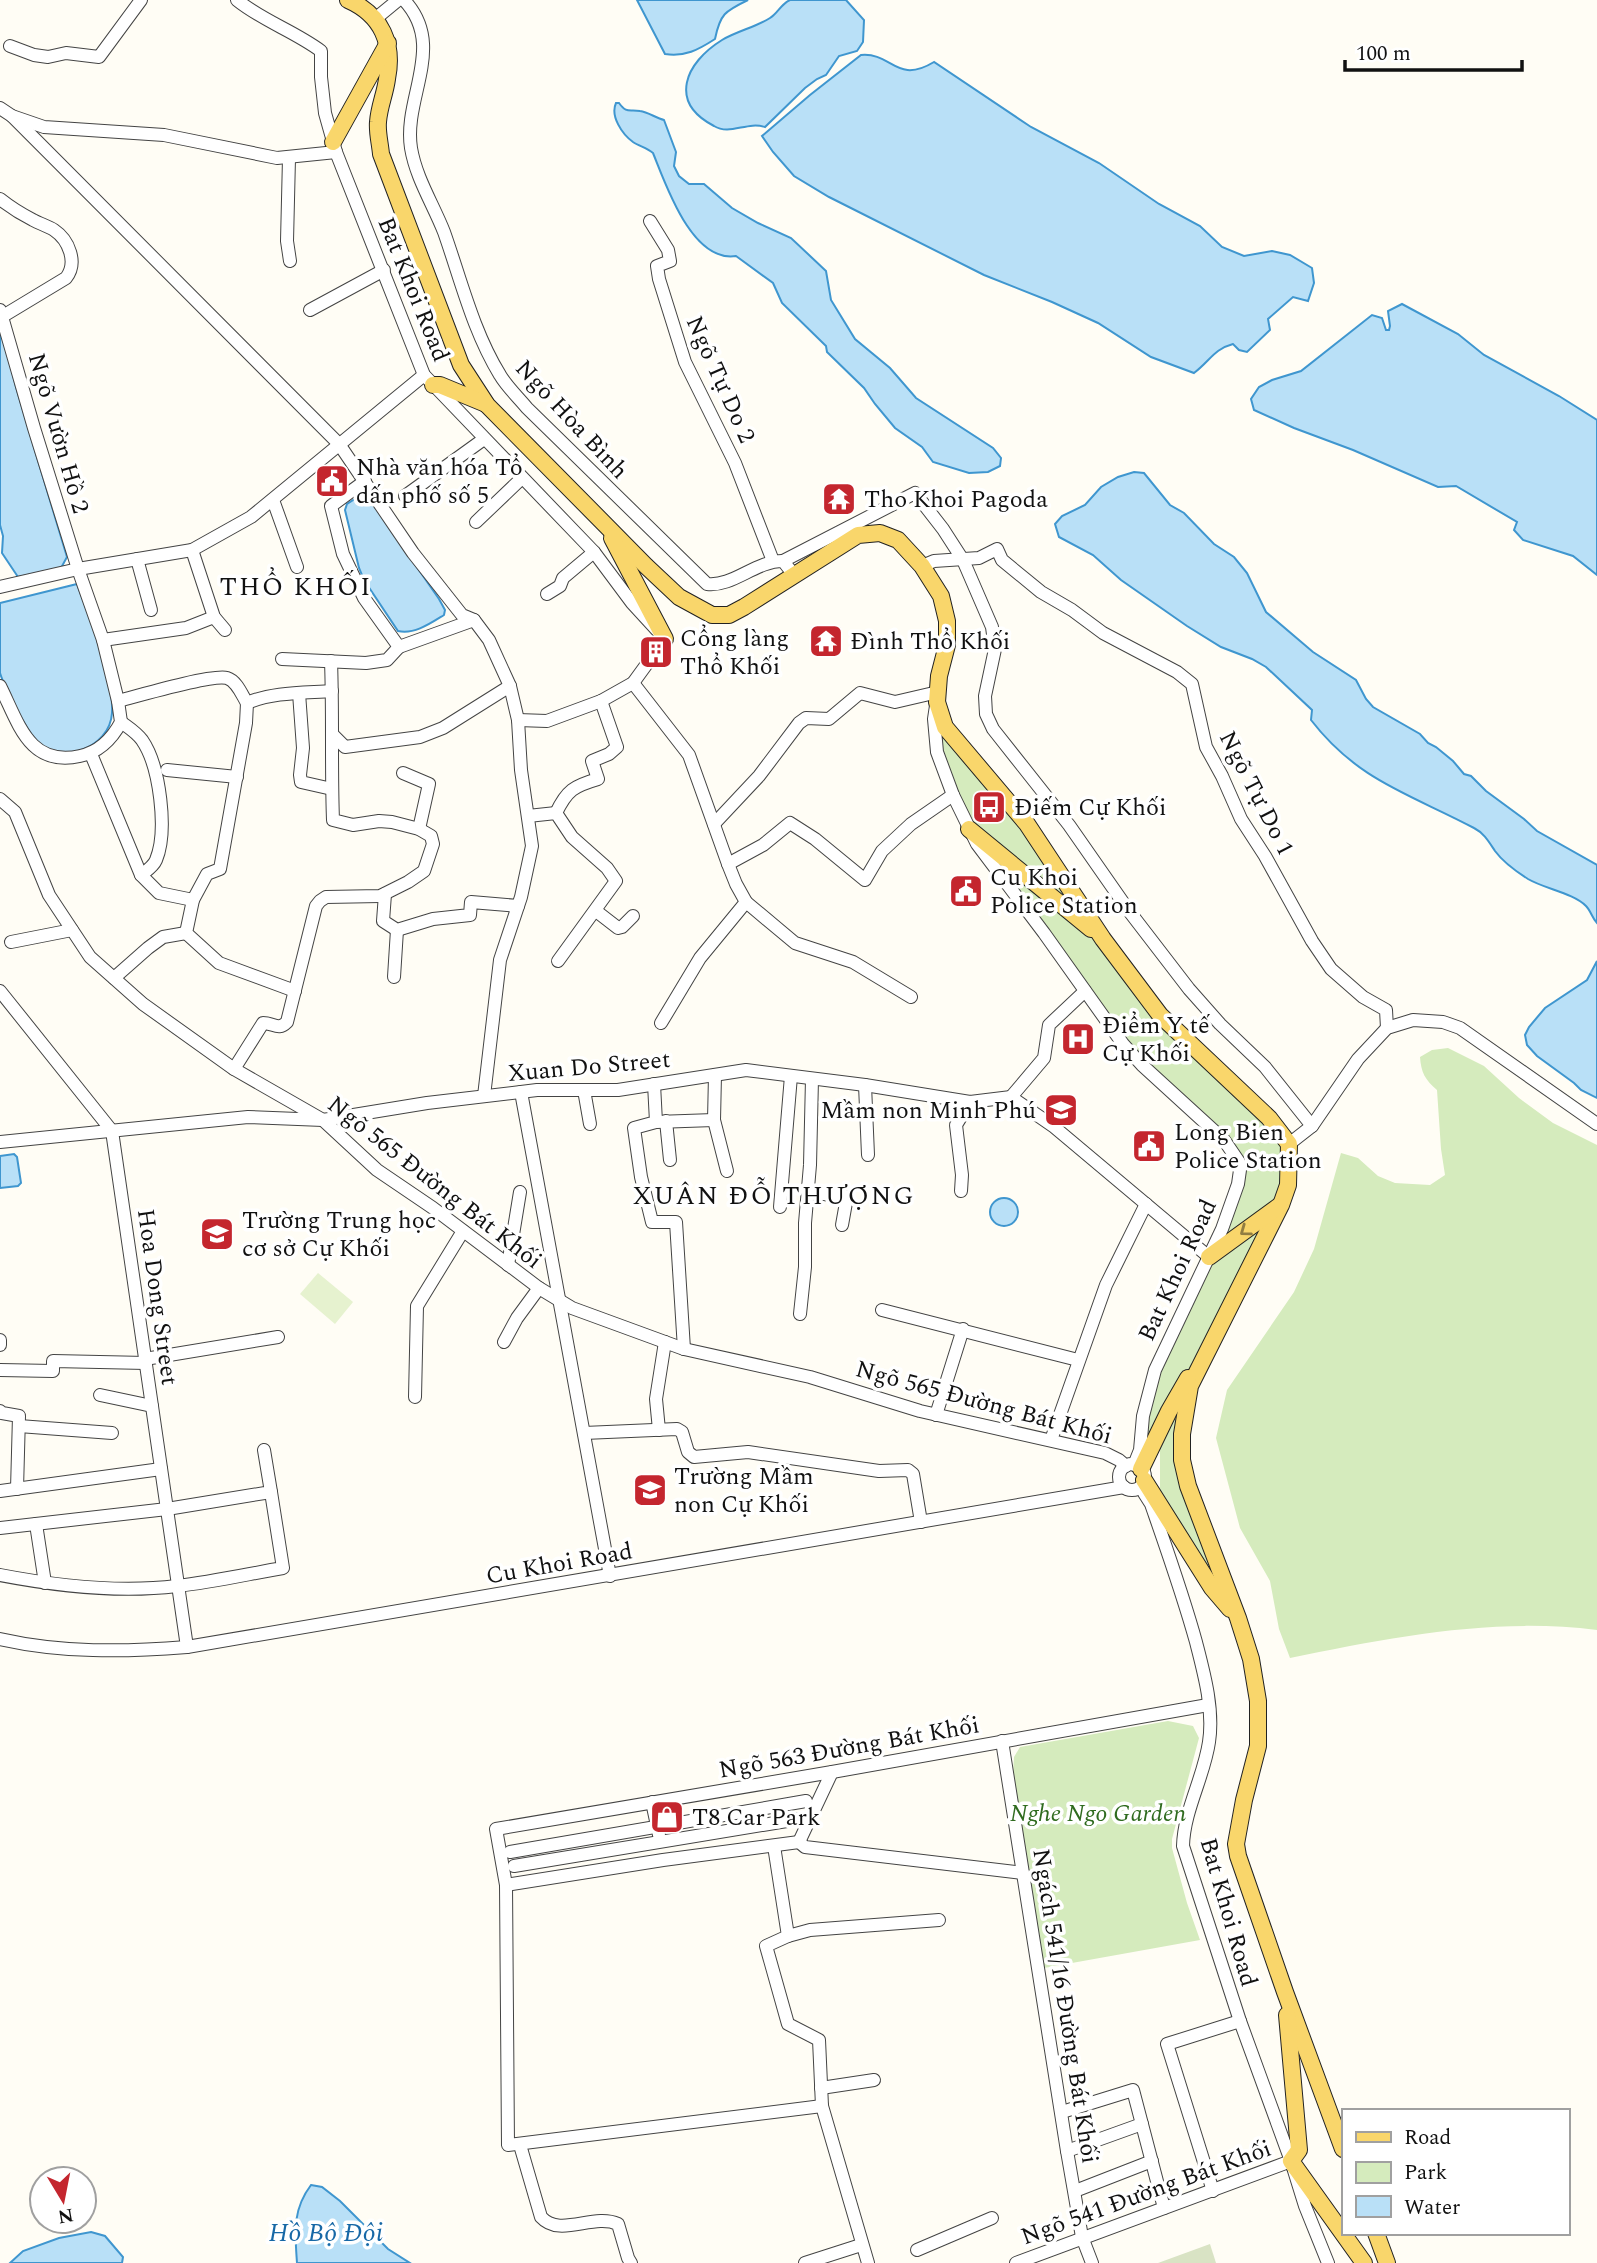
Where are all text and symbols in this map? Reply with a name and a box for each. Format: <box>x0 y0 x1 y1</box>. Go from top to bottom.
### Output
scale bar <box>1345 28 1522 72</box>
text: 100 m <box>1356 38 1411 70</box>
street label: Bat Khoi Road <box>368 212 458 367</box>
street label: Ngõ Tự Do 2 <box>676 310 764 449</box>
street label: Ngõ Vườn Hồ 2 <box>18 349 98 518</box>
street label: Ngõ Hòa Bình <box>506 352 636 488</box>
place label: Nhà văn hóa Tổ dấn phố số 5 <box>356 450 523 514</box>
public building icon: Nhà văn hóa Tổ dấn phố số 5 <box>313 462 351 500</box>
temple icon: Tho Khoi Pagoda <box>820 480 858 518</box>
place label: Tho Khoi Pagoda <box>864 482 1048 518</box>
district label: THỔ KHỐI <box>220 567 372 607</box>
place label: Cổng làng Thổ Khối <box>680 621 789 685</box>
temple icon: Đình Thổ Khối <box>807 622 845 660</box>
place label: Đình Thổ Khối <box>850 624 1010 660</box>
building icon: Cổng làng Thổ Khối <box>637 633 675 671</box>
street label: Ngõ Tự Do 1 <box>1209 725 1303 862</box>
bus stop icon: Điếm Cự Khối <box>970 788 1008 826</box>
place label: Điếm Cự Khối <box>1014 790 1166 826</box>
place label: Cu Khoi Police Station <box>990 860 1138 924</box>
public building icon: Cu Khoi Police Station <box>947 872 985 910</box>
place label: Điểm Y tế Cự Khối <box>1102 1008 1210 1072</box>
hospital icon: Điểm Y tế Cự Khối <box>1059 1020 1097 1058</box>
street label: Xuan Do Street <box>506 1042 672 1092</box>
street label: Ngõ 565 Đường Bát Khối <box>319 1087 550 1278</box>
school or university icon: Mầm non Minh Phú <box>1042 1091 1080 1129</box>
place label: Mầm non Minh Phú <box>821 1093 1036 1129</box>
place label: Long Bien Police Station <box>1174 1115 1322 1179</box>
public building icon: Long Bien Police Station <box>1130 1127 1168 1165</box>
district label: XUÂN ĐỖ THƯỢNG <box>633 1176 915 1216</box>
street label: Bat Khoi Road <box>1129 1193 1227 1348</box>
place label: Trường Trung học cơ sở Cự Khối <box>242 1203 436 1267</box>
street label: Hoa Dong Street <box>127 1207 187 1388</box>
school or university icon: Trường Trung học cơ sở Cự Khối <box>198 1215 236 1253</box>
one-way arrow <box>1240 1223 1253 1235</box>
street label: Ngõ 565 Đường Bát Khối <box>851 1351 1116 1455</box>
place label: Trường Mầm non Cự Khối <box>674 1459 814 1523</box>
school or university icon: Trường Mầm non Cự Khối <box>631 1471 669 1509</box>
street label: Cu Khoi Road <box>483 1533 635 1595</box>
street label: Ngõ 563 Đường Bát Khối <box>716 1707 982 1789</box>
park label: Nghe Ngo Garden <box>1010 1796 1186 1832</box>
shop icon: T8 Car Park <box>648 1798 686 1836</box>
place label: T8 Car Park <box>692 1800 820 1836</box>
street label: Bat Khoi Road <box>1190 1834 1266 1991</box>
street label: Ngách 541/16 Đường Bát Khối <box>1022 1846 1108 2166</box>
legend <box>1342 2109 1569 2235</box>
text: Road <box>1404 2122 1451 2154</box>
street label: Ngõ 541 Đường Bát Khối <box>1016 2131 1277 2255</box>
text: Park <box>1404 2157 1448 2189</box>
north arrow <box>28 2165 98 2235</box>
text: Water <box>1404 2192 1460 2224</box>
text: N <box>56 2200 76 2231</box>
water label: Hồ Bộ Đội <box>269 2213 383 2253</box>

